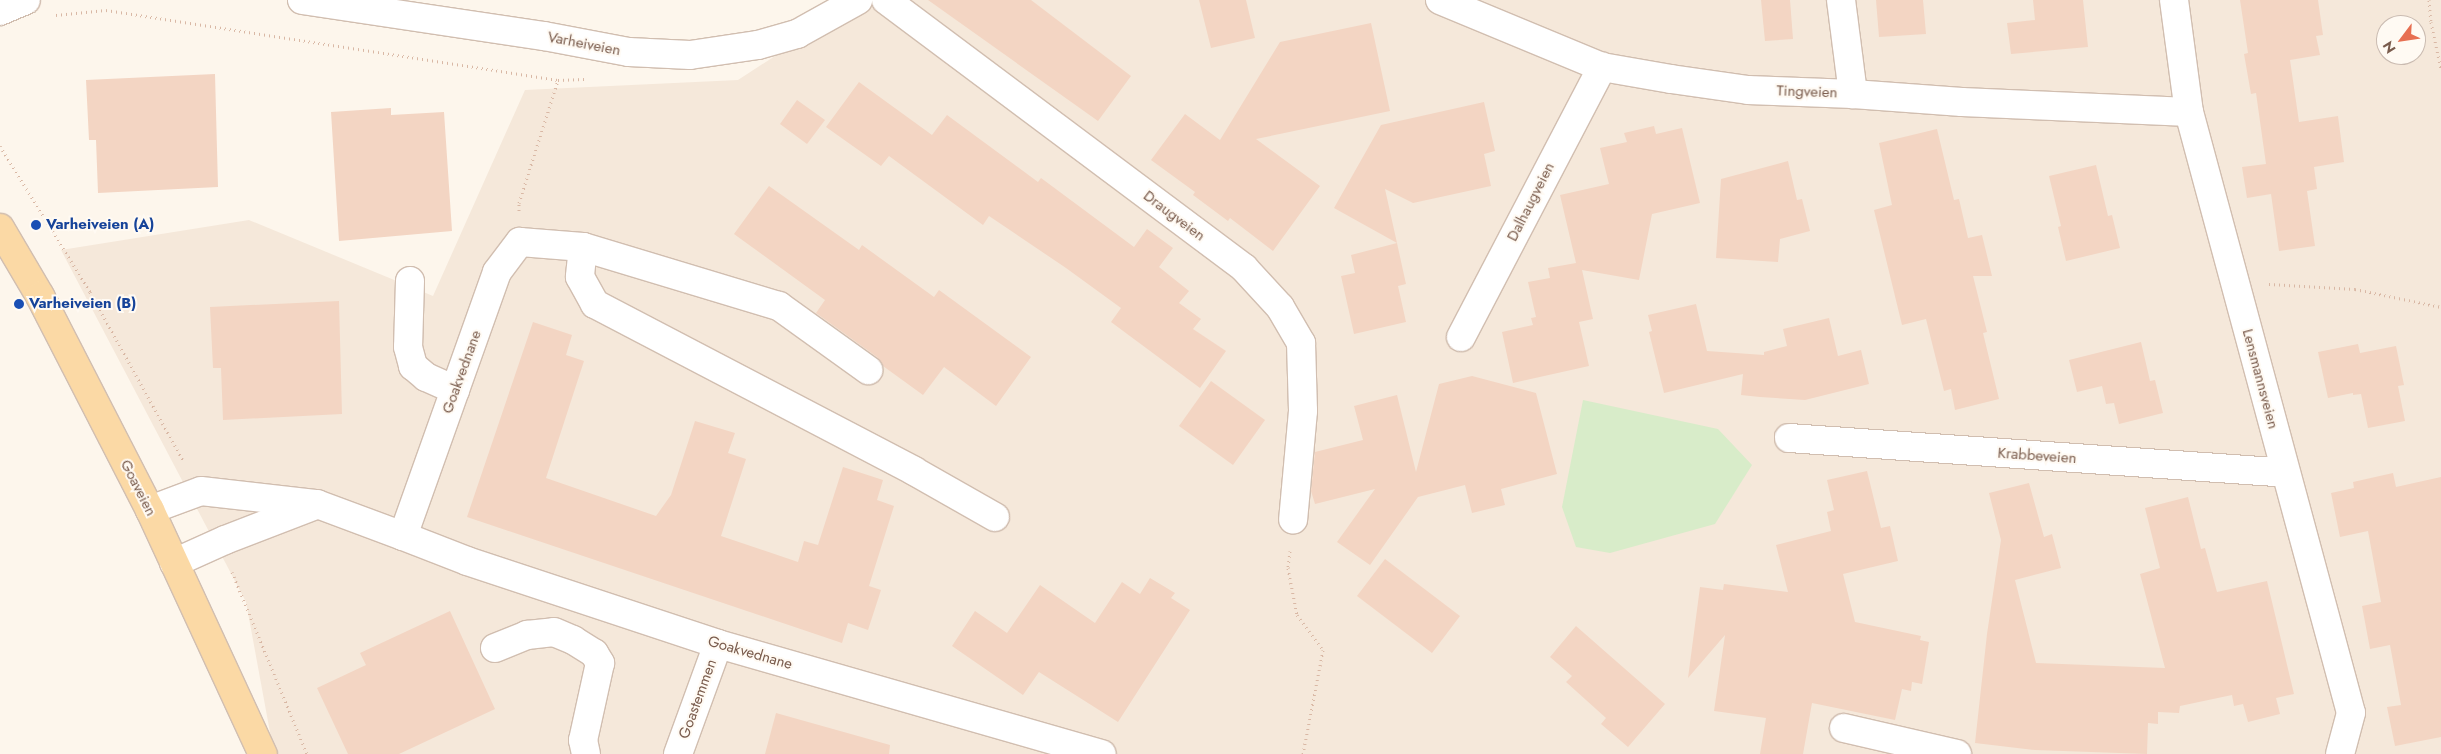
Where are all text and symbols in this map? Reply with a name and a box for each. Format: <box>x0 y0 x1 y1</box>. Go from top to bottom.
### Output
north arrow <box>2376 15 2426 65</box>
street label: Varheiveien <box>546 28 622 60</box>
text: N <box>2378 37 2400 57</box>
street label: Tingveien <box>1776 82 1838 102</box>
street label: Dalhaugveien <box>1503 160 1559 244</box>
street label: Draugveien <box>1140 187 1208 245</box>
place label: Varheiveien (A) <box>46 216 154 234</box>
marker: Varheiveien (A) <box>30 219 42 231</box>
place label: Varheiveien (B) <box>29 295 136 313</box>
marker: Varheiveien (B) <box>13 298 25 310</box>
street label: Lensmannsveien <box>2238 327 2282 431</box>
street label: Goakvednane <box>439 328 485 416</box>
street label: Krabbeveien <box>1997 444 2077 468</box>
street label: Goaveien <box>116 457 160 519</box>
street label: Goakvednane <box>706 632 794 674</box>
street label: Goastemmen <box>675 657 721 741</box>

